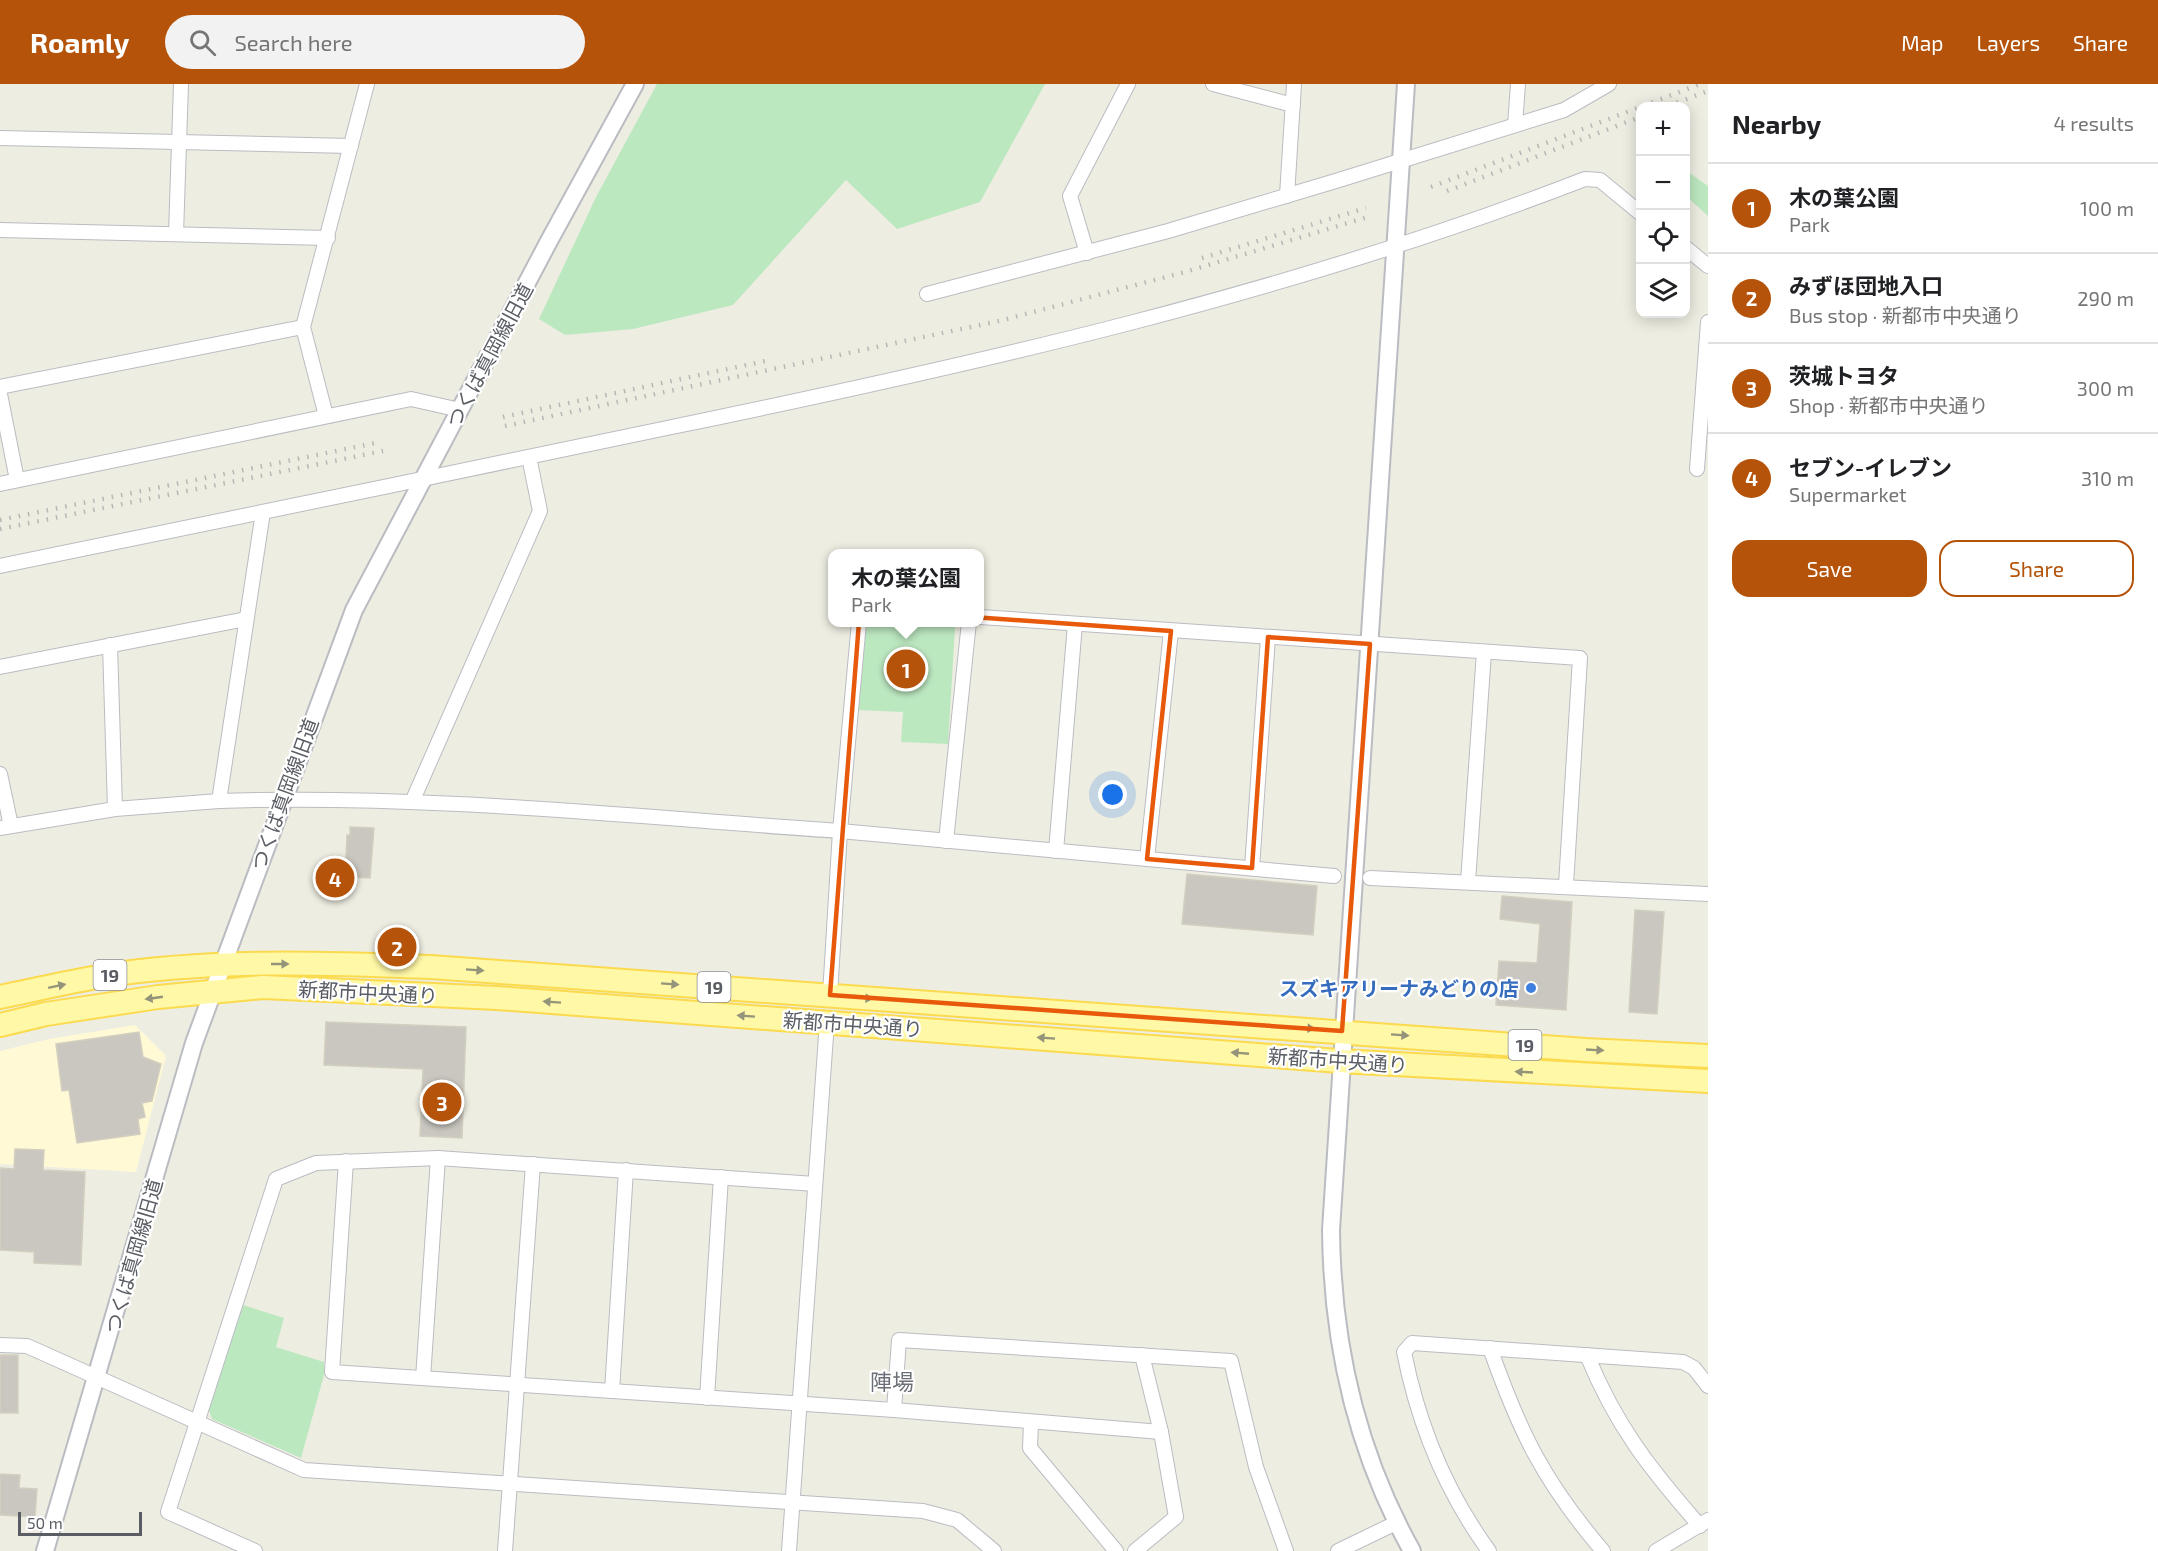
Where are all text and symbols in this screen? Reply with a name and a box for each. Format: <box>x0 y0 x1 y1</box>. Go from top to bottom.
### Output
search box <box>165 15 585 69</box>
text: Roamly <box>30 25 129 59</box>
icon: search <box>186 26 219 59</box>
text: Search here <box>234 29 353 55</box>
text: Map <box>1901 30 1943 55</box>
text: Layers <box>1976 30 2040 55</box>
text: Share <box>2073 30 2128 55</box>
map controls <box>1636 102 1690 318</box>
button: + <box>1636 102 1690 156</box>
text: Nearby <box>1732 108 1821 139</box>
text: 4 results <box>2054 111 2134 135</box>
button: − <box>1636 156 1690 210</box>
text: 木の葉公園 <box>1789 184 1899 210</box>
text: 1 <box>1747 196 1756 220</box>
text: 100 m <box>2080 196 2134 220</box>
button: locate <box>1636 210 1690 264</box>
text: Park <box>1789 212 1830 236</box>
button: layers <box>1636 264 1690 318</box>
text: みずほ団地入口 <box>1789 272 1943 298</box>
street label: つくば真岡線旧道 <box>441 279 537 431</box>
text: 2 <box>1746 286 1757 310</box>
text: 290 m <box>2077 286 2134 310</box>
text: Bus stop · 新都市中央通り <box>1789 303 2022 327</box>
text: 茨城トヨタ <box>1789 362 1899 388</box>
text: 3 <box>1746 376 1757 400</box>
text: 300 m <box>2077 376 2134 400</box>
text: Shop · 新都市中央通り <box>1789 393 1988 417</box>
text: セブン-イレブン <box>1789 454 1952 480</box>
text: 4 <box>1745 466 1758 490</box>
text: 310 m <box>2081 466 2134 490</box>
text: Supermarket <box>1789 482 1907 506</box>
button: Save <box>1732 540 1927 597</box>
button: Share <box>1939 540 2134 597</box>
popup <box>828 549 984 627</box>
text: 木の葉公園 <box>851 564 961 590</box>
text: Park <box>851 592 892 616</box>
pin: 1 <box>886 646 926 692</box>
street label: つくば真岡線旧道 <box>245 715 323 873</box>
your location <box>1098 780 1127 809</box>
pin: 4 <box>316 856 354 900</box>
pin: 2 <box>378 924 416 970</box>
one-way arrow <box>271 959 290 969</box>
road number: 19 <box>94 960 126 990</box>
one-way arrow <box>466 966 485 975</box>
road number: 19 <box>698 972 730 1002</box>
street label: 新都市中央通り <box>297 976 439 1008</box>
place label: スズキアリーナみどりの店 <box>1279 976 1519 1000</box>
one-way arrow <box>660 979 679 989</box>
one-way arrow <box>48 981 67 990</box>
marker: スズキアリーナみどりの店 <box>1524 981 1538 995</box>
one-way arrow <box>145 993 164 1002</box>
one-way arrow <box>855 993 874 1002</box>
one-way arrow <box>542 998 561 1007</box>
street label: 新都市中央通り <box>782 1007 924 1041</box>
one-way arrow <box>737 1011 756 1021</box>
one-way arrow <box>1296 1024 1315 1033</box>
road number: 19 <box>1508 1030 1541 1060</box>
one-way arrow <box>1391 1031 1410 1040</box>
one-way arrow <box>1036 1033 1055 1042</box>
street label: 新都市中央通り <box>1267 1043 1409 1077</box>
one-way arrow <box>1585 1046 1604 1055</box>
one-way arrow <box>1231 1048 1250 1057</box>
one-way arrow <box>1514 1067 1533 1076</box>
pin: 3 <box>422 1080 462 1124</box>
street label: つくば真岡線旧道 <box>99 1176 167 1336</box>
district label: 陣場 <box>870 1368 914 1394</box>
scale bar <box>18 1509 142 1536</box>
text: 50 m <box>27 1513 63 1532</box>

